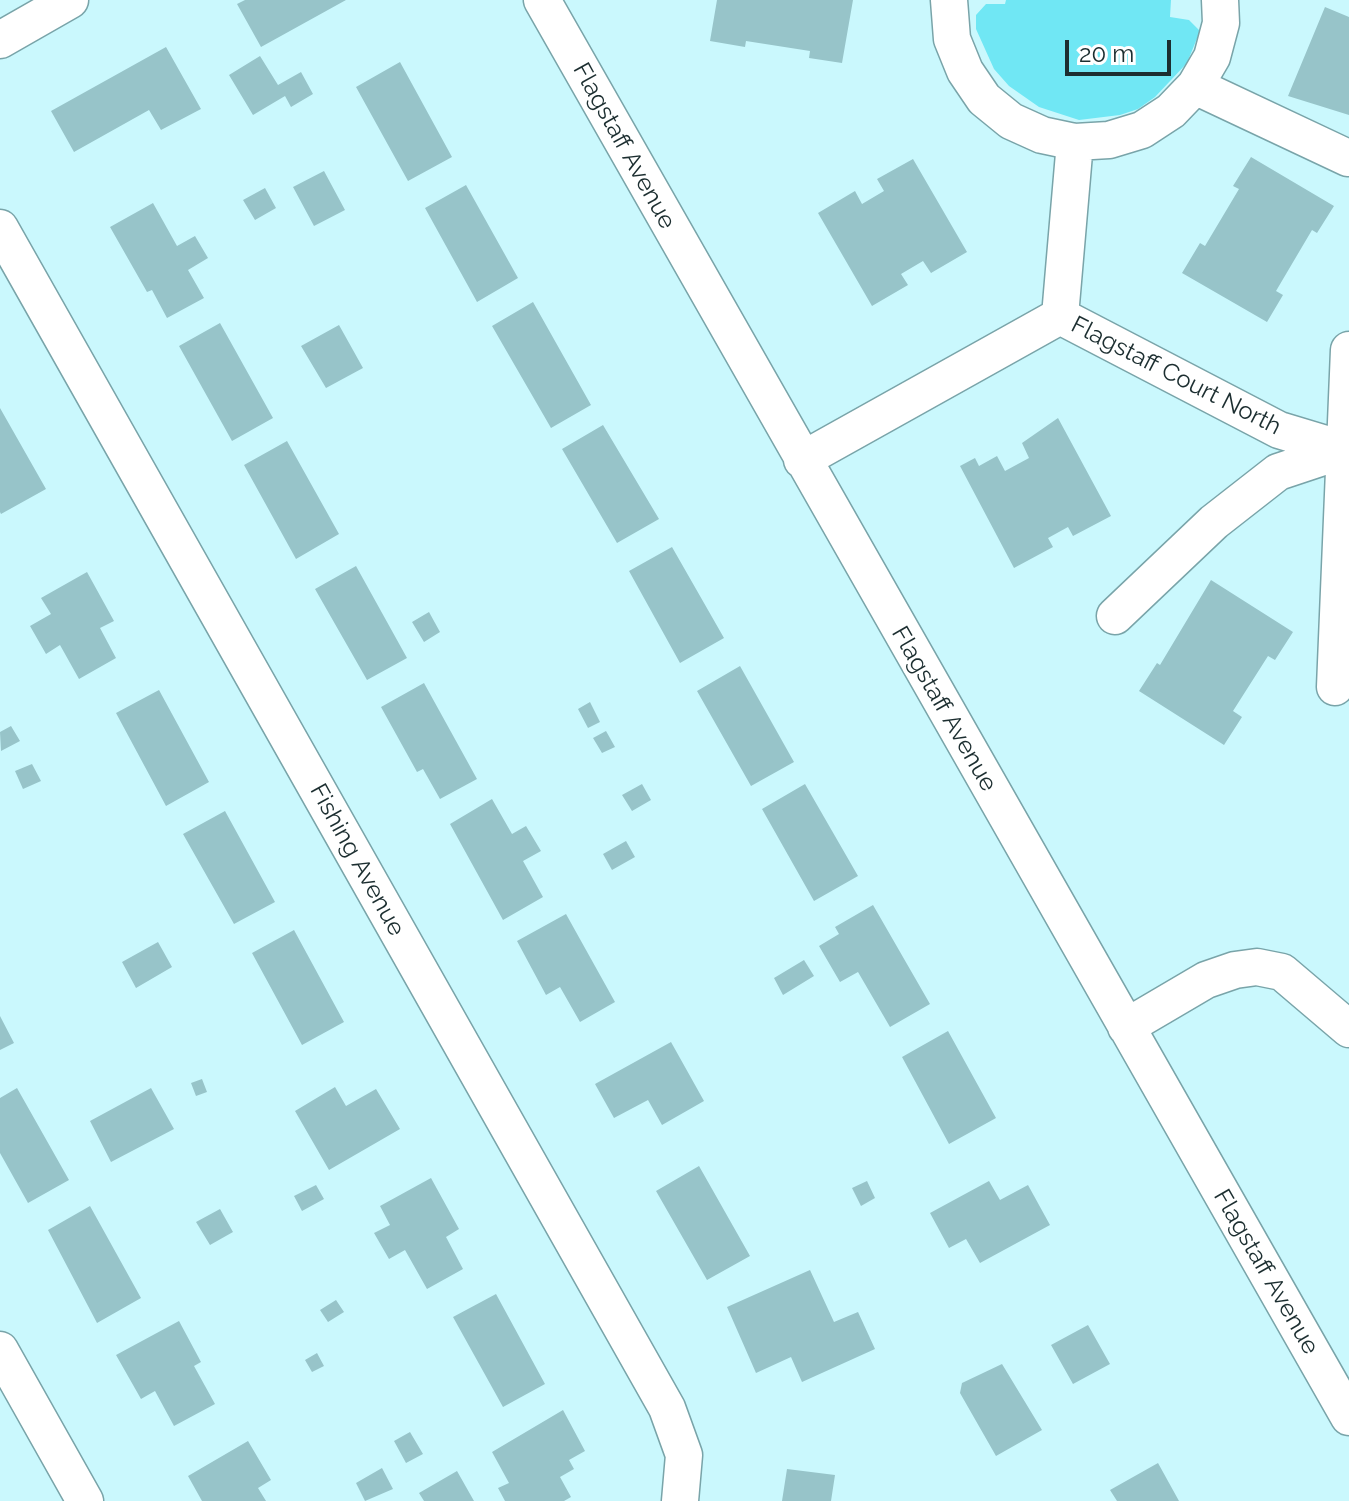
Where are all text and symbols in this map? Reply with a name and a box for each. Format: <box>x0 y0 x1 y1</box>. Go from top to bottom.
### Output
scale bar <box>1069 24 1175 74</box>
text: 20 m <box>1079 39 1134 68</box>
street label: Flagstaff Avenue <box>566 58 682 234</box>
street label: Flagstaff Court North <box>1066 311 1286 441</box>
street label: Flagstaff Avenue <box>885 621 1003 797</box>
street label: Fishing Avenue <box>303 779 411 941</box>
street label: Flagstaff Avenue <box>1207 1184 1325 1360</box>

